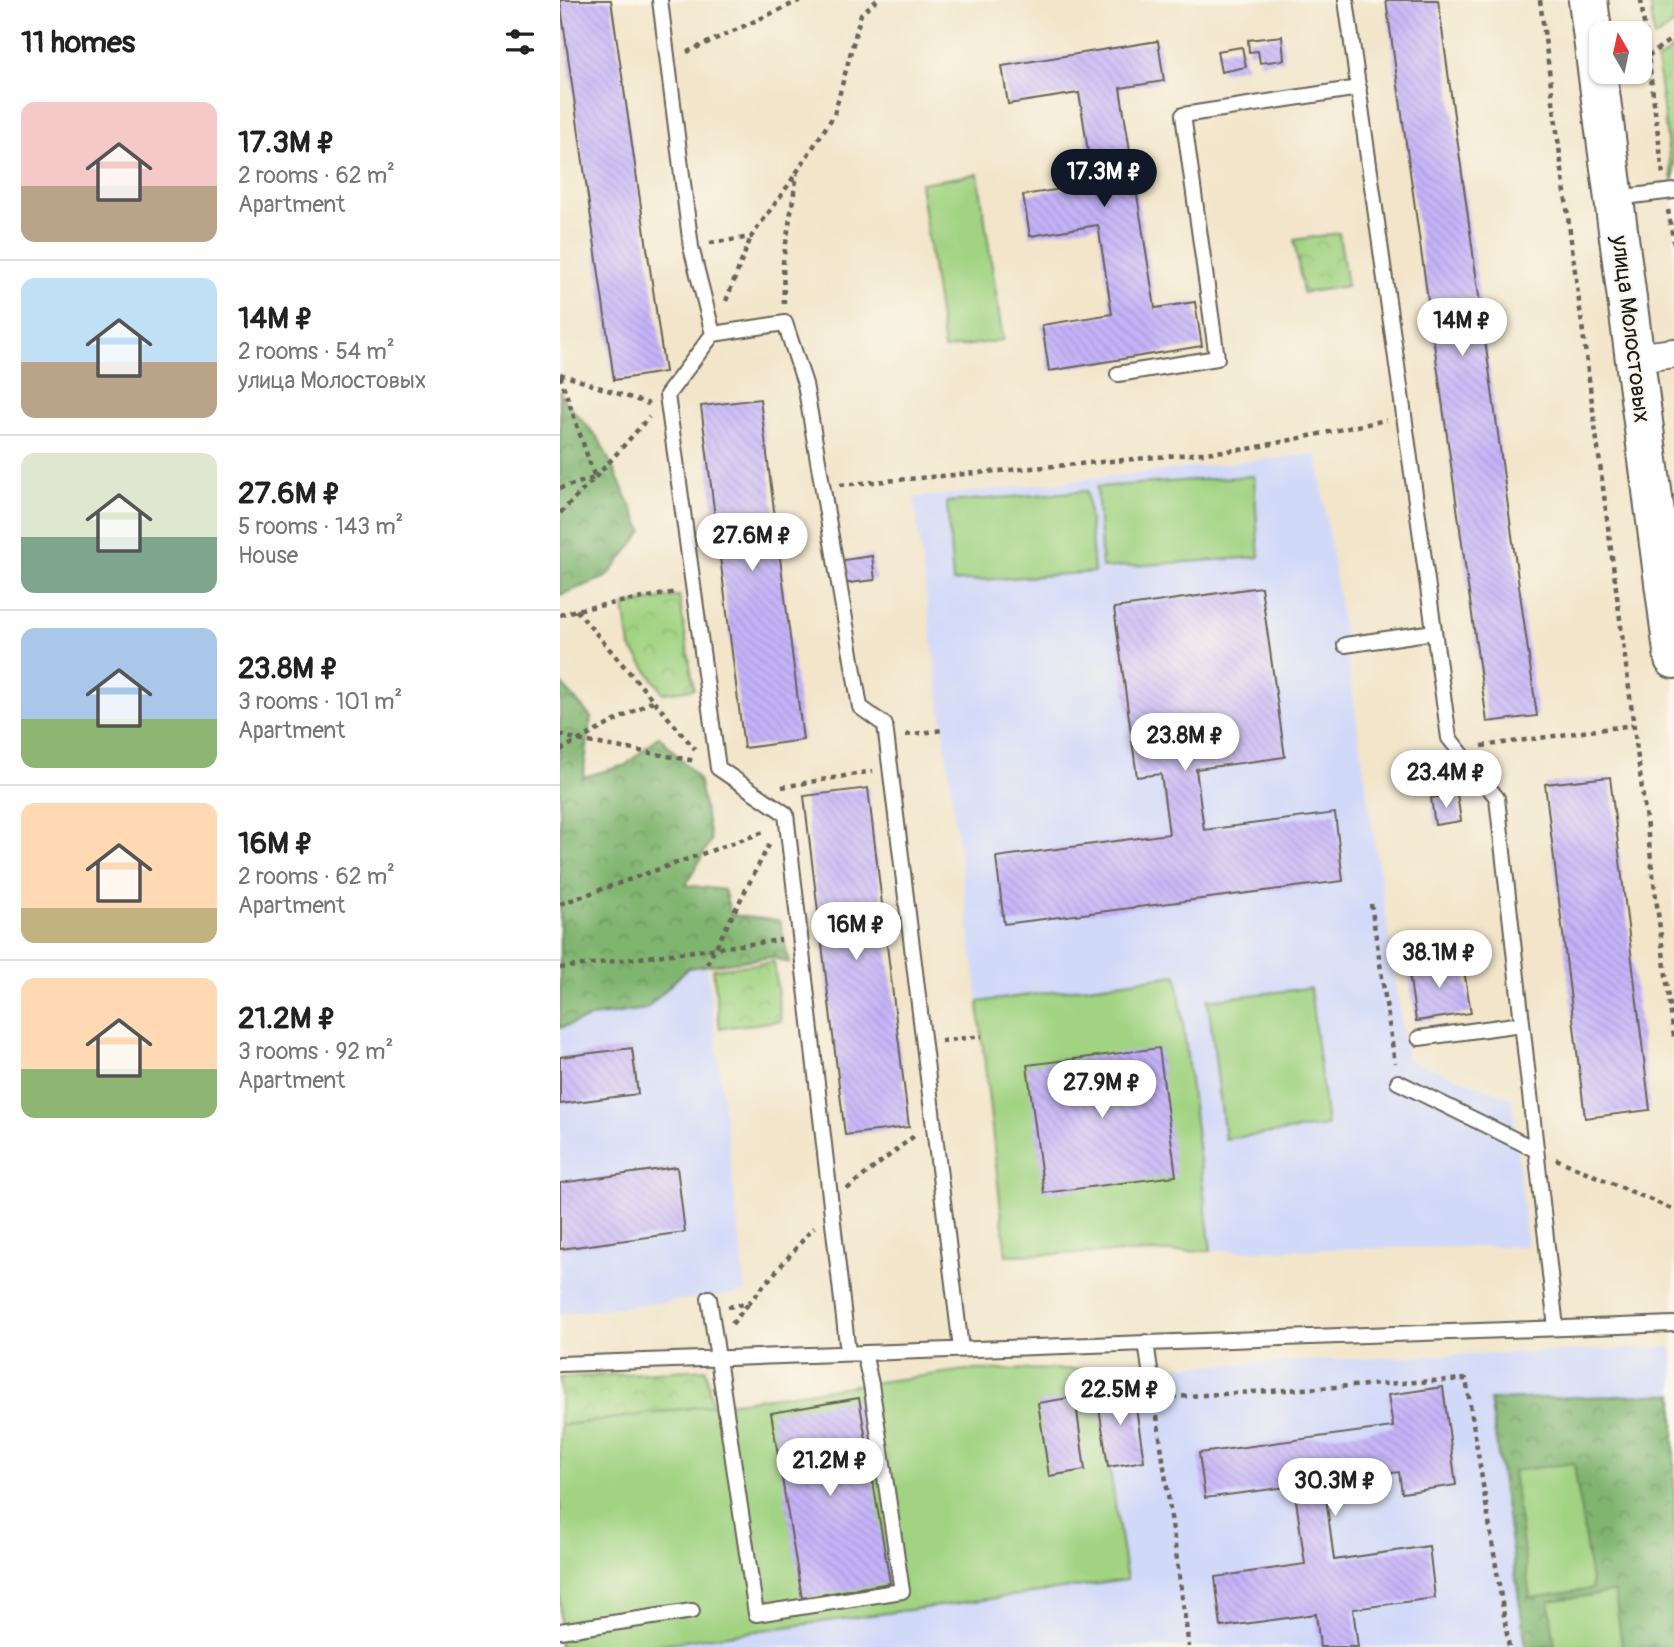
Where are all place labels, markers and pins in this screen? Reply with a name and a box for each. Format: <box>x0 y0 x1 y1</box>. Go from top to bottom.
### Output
pin: 17.3M ₽ <box>1039 150 1169 209</box>
pin: 14M ₽ <box>1413 298 1511 358</box>
pin: 27.6M ₽ <box>687 514 817 573</box>
pin: 23.8M ₽ <box>1120 714 1250 773</box>
pin: 23.4M ₽ <box>1381 750 1511 810</box>
pin: 16M ₽ <box>807 902 905 962</box>
pin: 38.1M ₽ <box>1374 930 1504 990</box>
pin: 27.9M ₽ <box>1037 1060 1167 1120</box>
pin: 22.5M ₽ <box>1055 1368 1185 1427</box>
pin: 21.2M ₽ <box>765 1438 895 1498</box>
pin: 30.3M ₽ <box>1270 1458 1400 1518</box>

